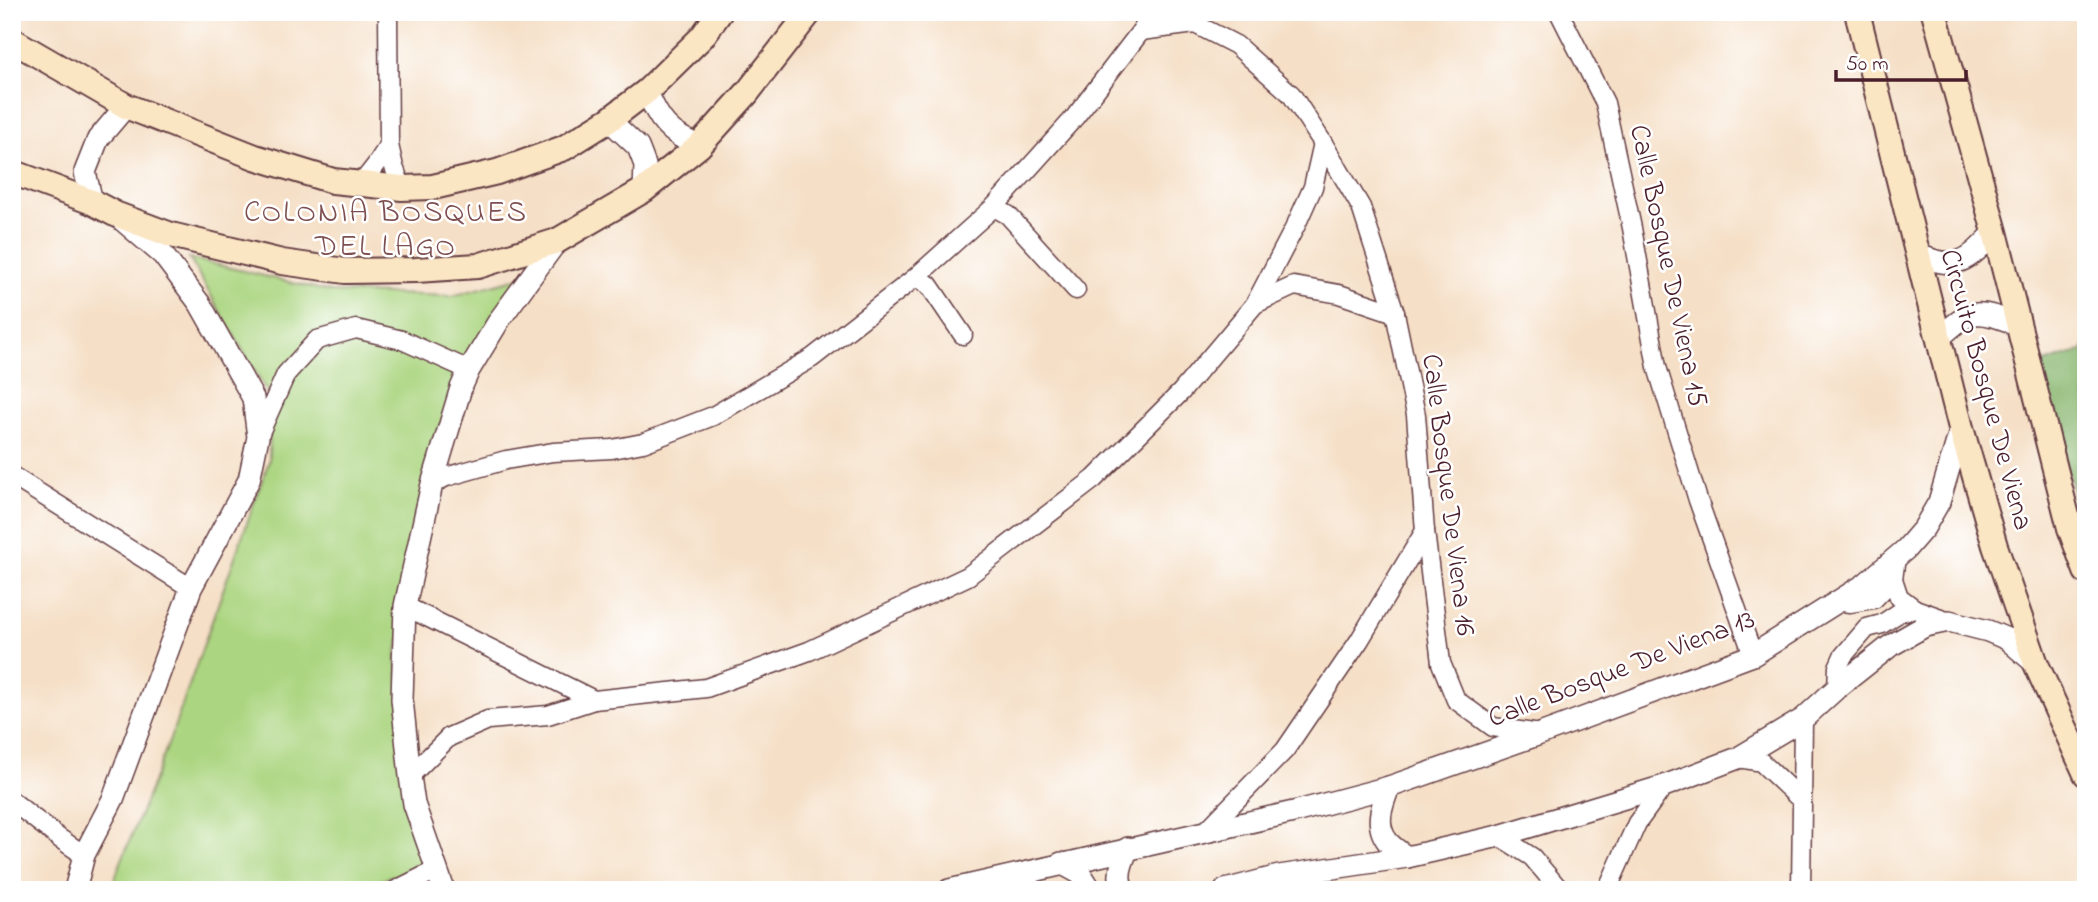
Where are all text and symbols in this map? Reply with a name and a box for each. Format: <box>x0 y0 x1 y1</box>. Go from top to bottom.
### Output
scale bar <box>1836 38 1965 82</box>
text: 50 m <box>1846 50 1889 80</box>
street label: Calle Bosque De Viena 15 <box>1617 121 1717 411</box>
district label: COLONIA BOSQUES DEL LAGO <box>244 192 528 270</box>
street label: Circuito Bosque De Viena <box>1928 245 2042 535</box>
street label: Calle Bosque De Viena 16 <box>1409 352 1485 638</box>
street label: Calle Bosque De Viena 13 <box>1483 600 1761 740</box>

